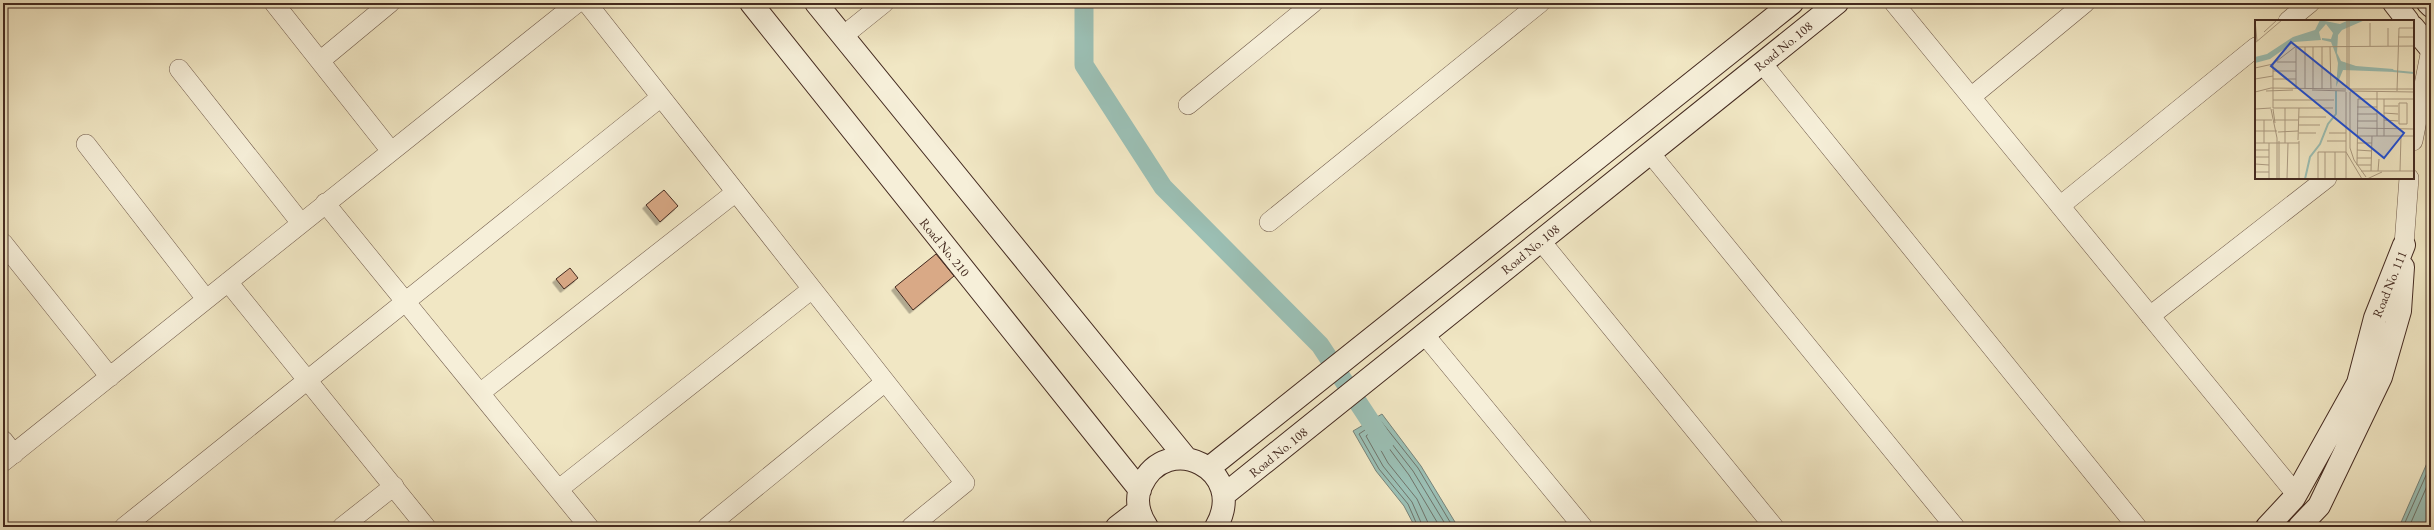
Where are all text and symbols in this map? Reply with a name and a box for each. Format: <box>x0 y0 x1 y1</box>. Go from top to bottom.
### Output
street label: Road No. 108 <box>1751 18 1816 75</box>
inset map <box>2255 20 2414 179</box>
street label: Road No. 210 <box>916 215 973 280</box>
street label: Road No. 108 <box>1498 221 1563 278</box>
street label: Road No. 111 <box>2368 248 2411 320</box>
street label: Road No. 108 <box>1246 424 1311 481</box>

